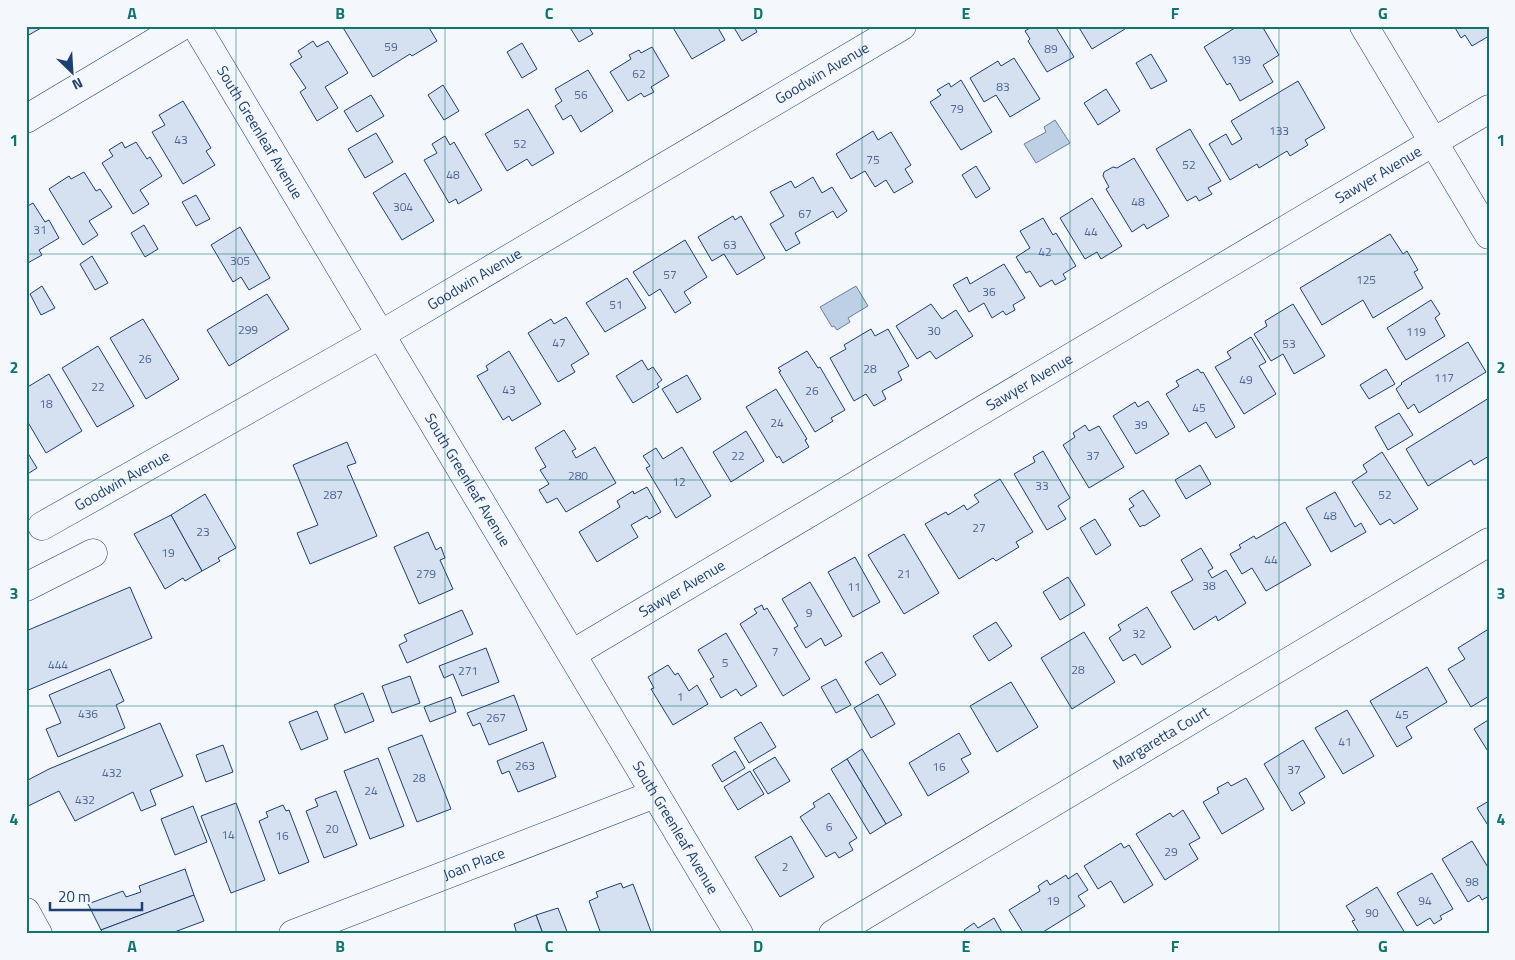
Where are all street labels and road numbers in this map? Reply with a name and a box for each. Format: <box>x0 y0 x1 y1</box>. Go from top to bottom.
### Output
street label: Goodwin Avenue <box>770 36 873 110</box>
street label: South Greenleaf Avenue <box>211 61 309 203</box>
street label: Sawyer Avenue <box>1330 140 1426 209</box>
street label: Goodwin Avenue <box>423 242 526 316</box>
street label: Sawyer Avenue <box>981 347 1077 417</box>
street label: South Greenleaf Avenue <box>419 409 517 551</box>
street label: Goodwin Avenue <box>70 444 174 516</box>
street label: Sawyer Avenue <box>634 553 729 623</box>
street label: Margaretta Court <box>1108 699 1214 775</box>
street label: South Greenleaf Avenue <box>627 756 725 898</box>
street label: Joan Place <box>439 841 508 886</box>

